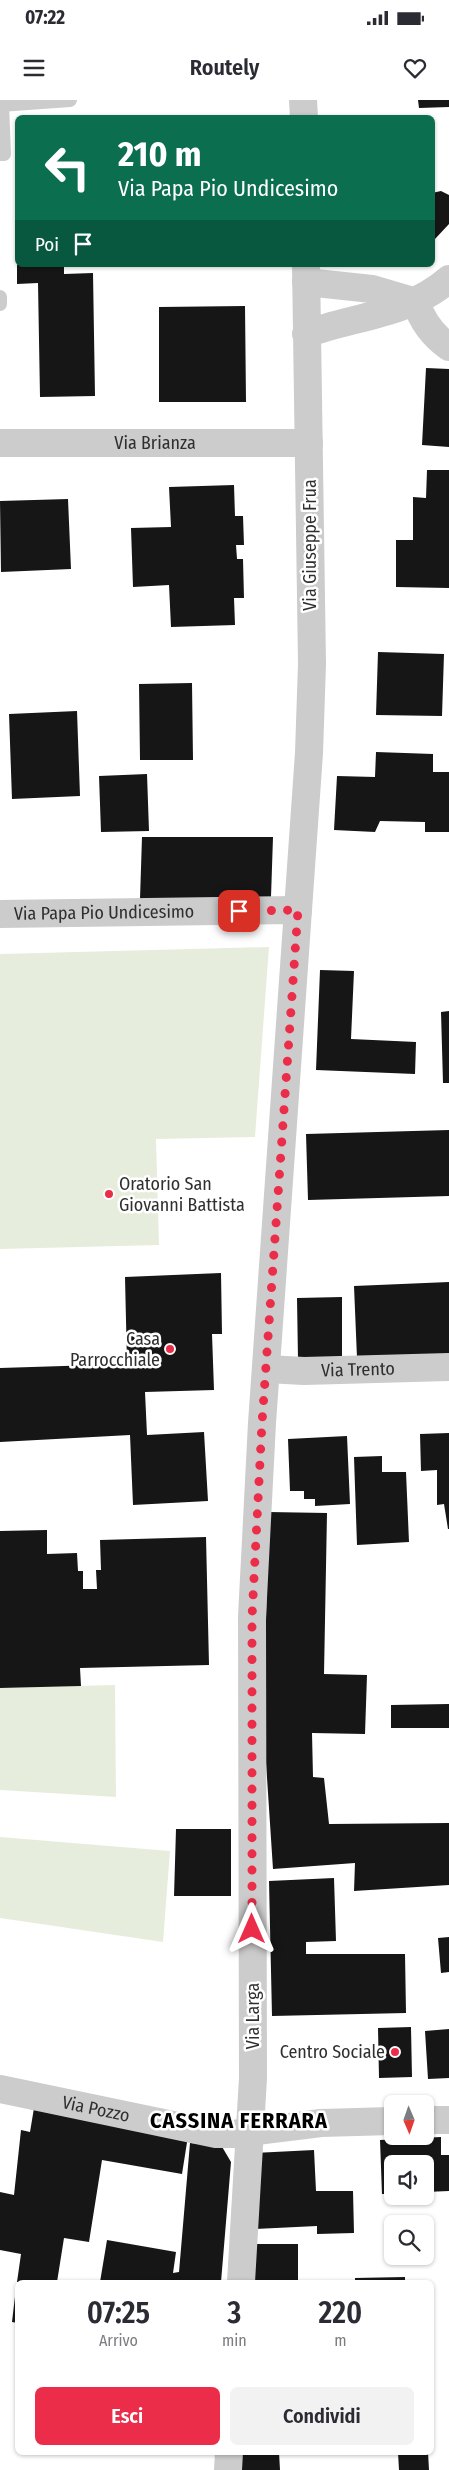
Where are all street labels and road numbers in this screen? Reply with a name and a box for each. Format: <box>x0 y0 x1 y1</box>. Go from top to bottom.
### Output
street label: Via Brianza <box>114 432 196 454</box>
street label: Via Giuseppe Frua <box>299 479 321 611</box>
street label: Via Papa Pio Undicesimo <box>14 900 194 925</box>
street label: Via Trento <box>321 1357 395 1382</box>
street label: Via Larga <box>242 1983 264 2049</box>
street label: Via Pozzo <box>60 2091 132 2127</box>

